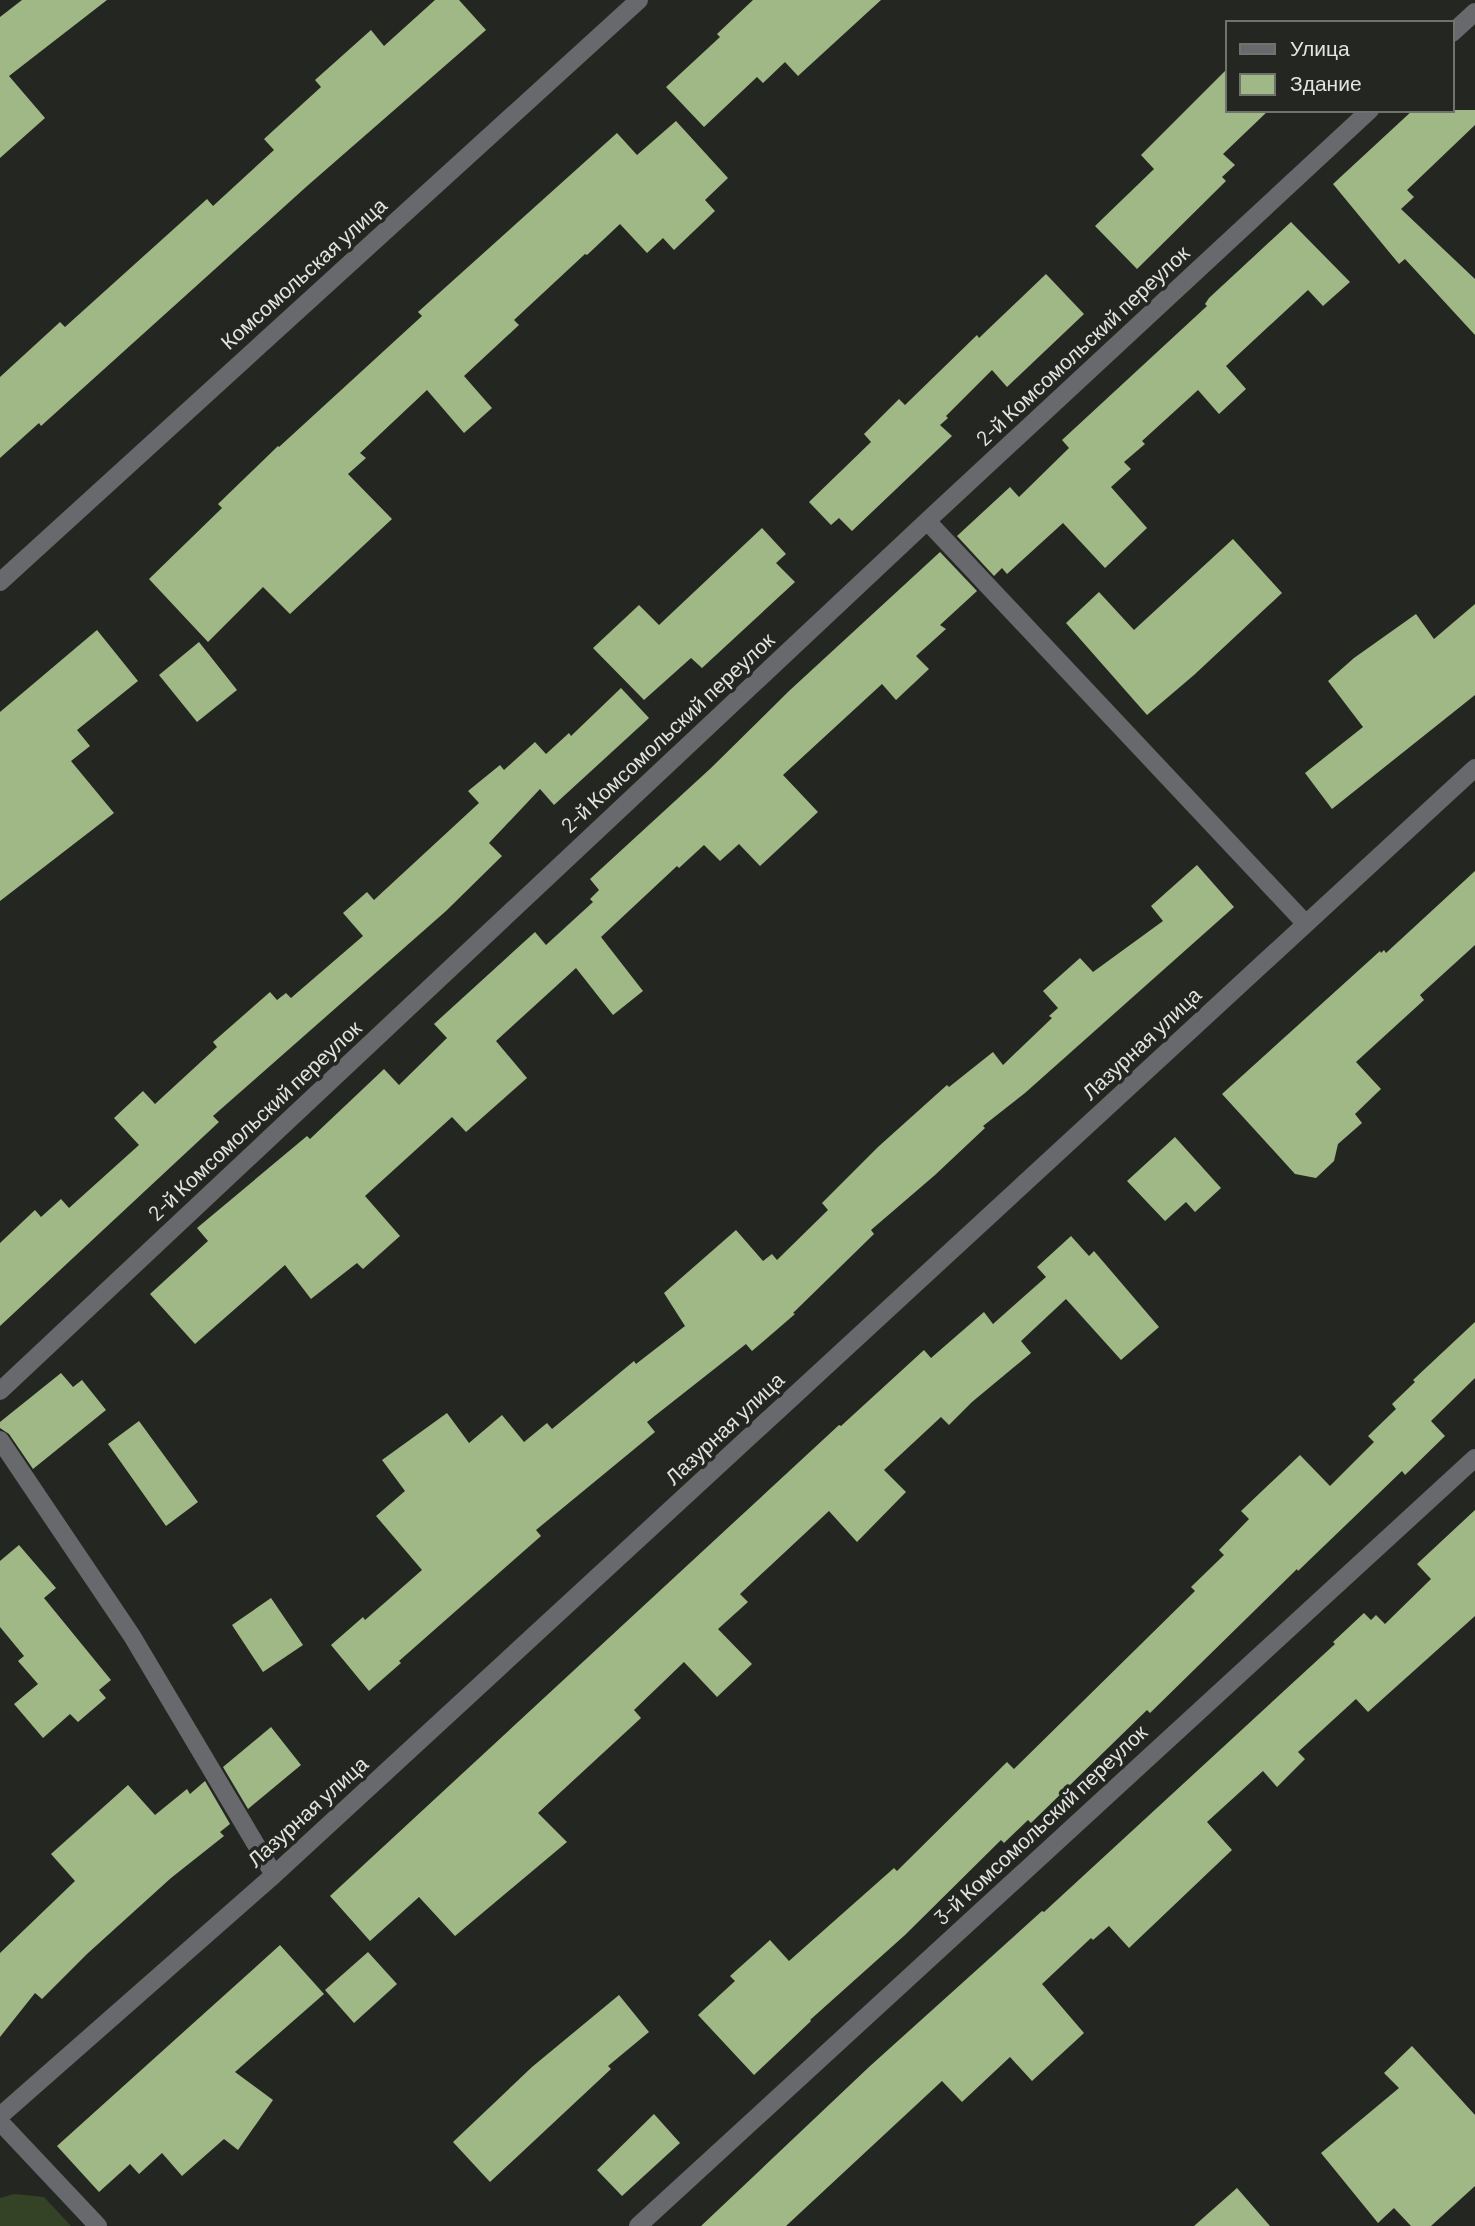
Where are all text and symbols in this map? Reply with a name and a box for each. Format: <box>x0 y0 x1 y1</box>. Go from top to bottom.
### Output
legend <box>1226 21 1454 112</box>
text: Улица <box>1290 35 1350 60</box>
text: Здание <box>1290 70 1362 95</box>
street label: Комсомольская улица <box>215 192 391 354</box>
street label: 2-й Комсомольский переулок <box>970 239 1194 450</box>
street label: 2-й Комсомольский переулок <box>555 626 779 837</box>
street label: Лазурная улица <box>1076 981 1206 1104</box>
street label: 2-й Комсомольский переулок <box>142 1014 366 1225</box>
street label: Лазурная улица <box>659 1366 789 1489</box>
street label: 3-й Комсомольский переулок <box>928 1718 1152 1929</box>
street label: Лазурная улица <box>242 1750 372 1871</box>

